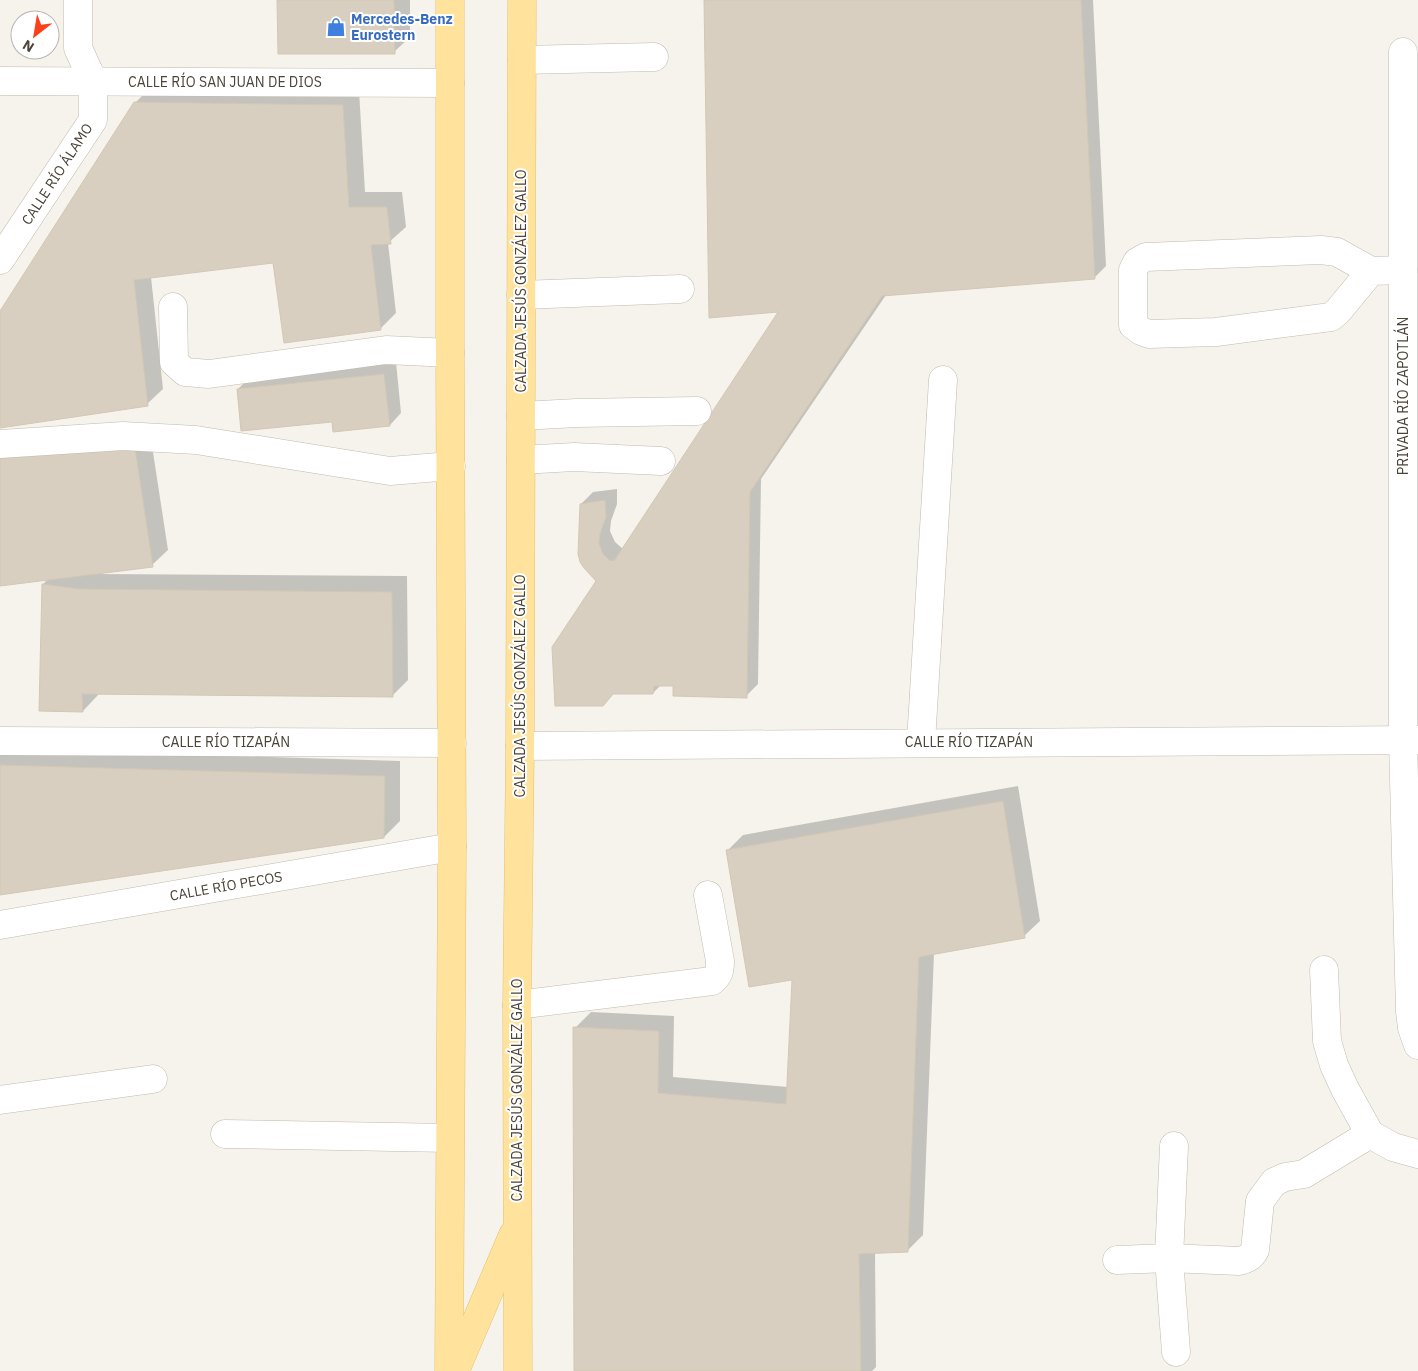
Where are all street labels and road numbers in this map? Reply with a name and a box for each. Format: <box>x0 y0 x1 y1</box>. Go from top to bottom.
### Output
street label: CALLE RÍO SAN JUAN DE DIOS <box>128 72 322 91</box>
street label: CALLE RÍO ÁLAMO <box>17 119 97 228</box>
street label: CALZADA JESÚS GONZÁLEZ GALLO <box>511 169 530 393</box>
street label: PRIVADA RÍO ZAPOTLÁN <box>1393 317 1412 475</box>
street label: CALZADA JESÚS GONZÁLEZ GALLO <box>510 574 529 798</box>
street label: CALLE RÍO TIZAPÁN <box>162 732 290 751</box>
street label: CALLE RÍO TIZAPÁN <box>905 732 1033 751</box>
street label: CALLE RÍO PECOS <box>168 866 284 905</box>
street label: CALZADA JESÚS GONZÁLEZ GALLO <box>507 978 526 1202</box>

